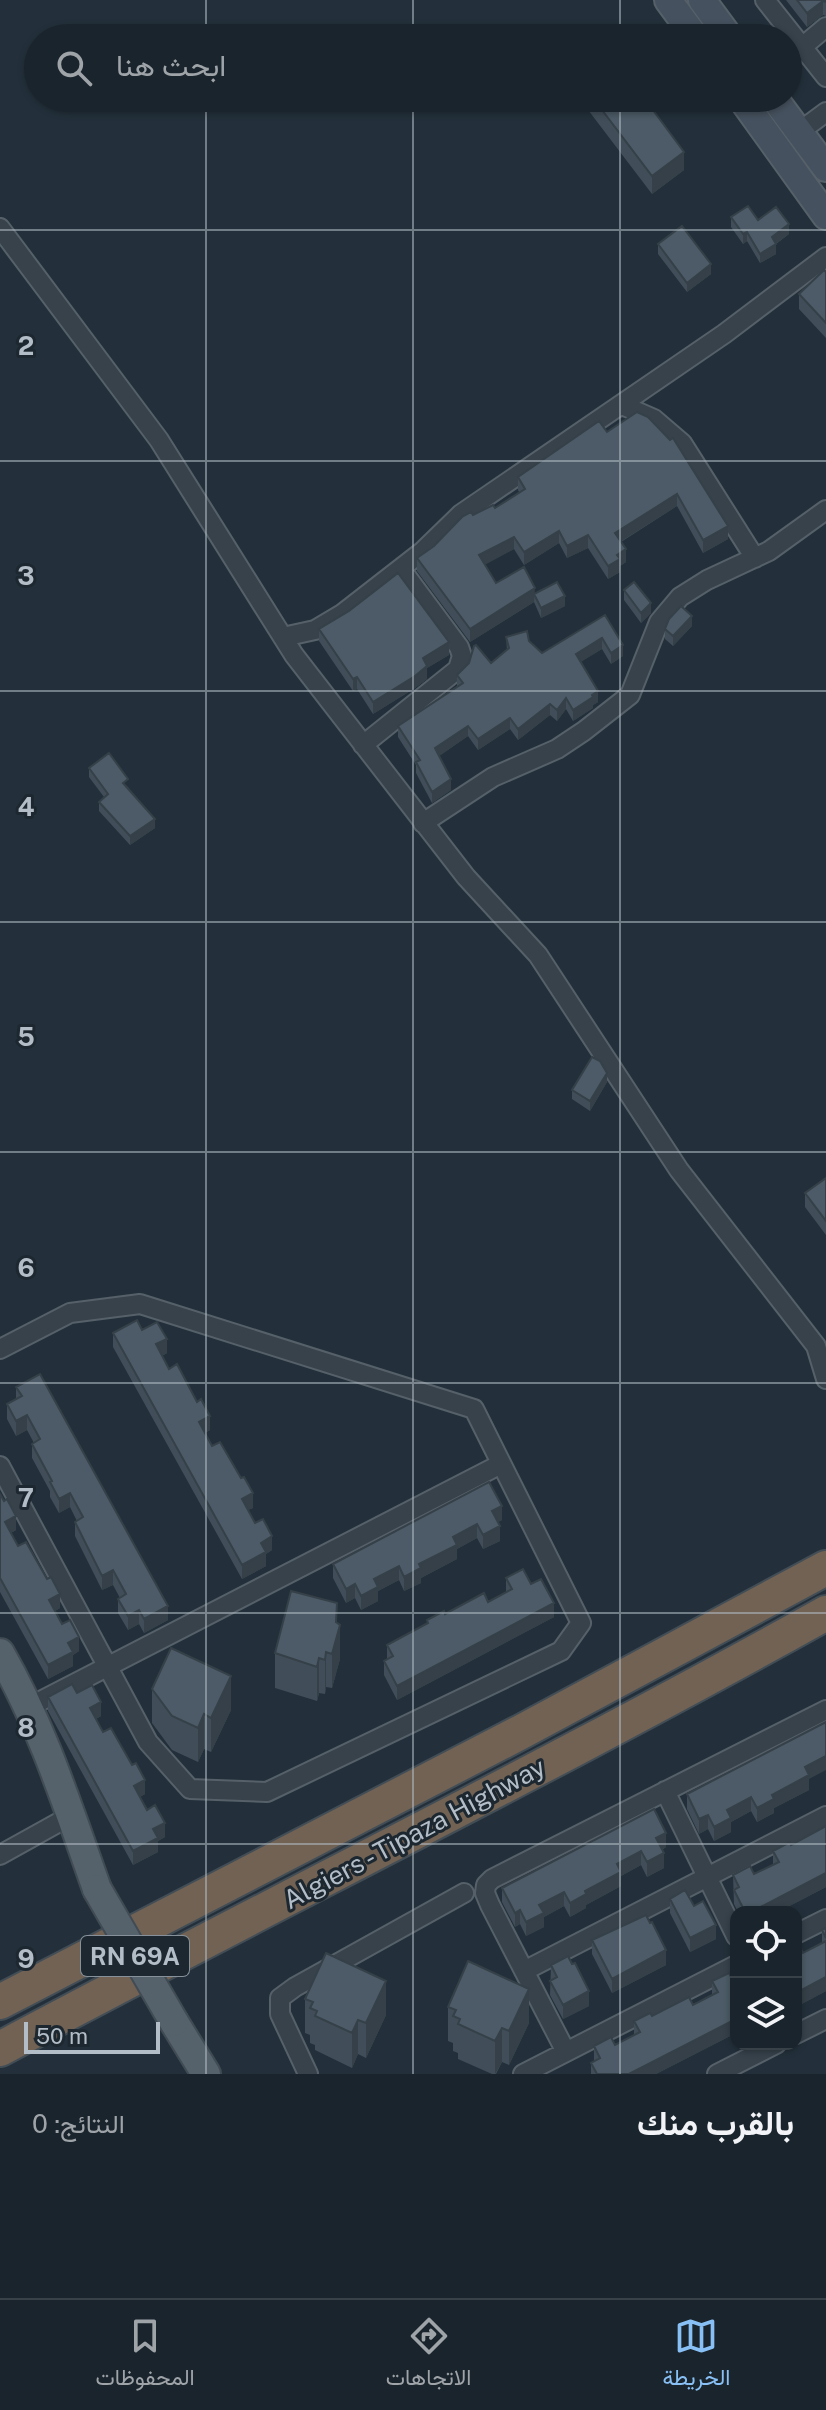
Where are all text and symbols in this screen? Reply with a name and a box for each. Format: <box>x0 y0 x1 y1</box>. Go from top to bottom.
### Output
search box <box>24 24 802 112</box>
icon: search <box>52 46 96 90</box>
text: ابحث هنا <box>116 47 226 83</box>
text: 2 <box>18 330 34 361</box>
text: 3 <box>17 560 35 591</box>
text: 4 <box>17 791 35 822</box>
text: 5 <box>17 1021 35 1052</box>
text: 6 <box>17 1252 35 1283</box>
text: 7 <box>18 1482 34 1513</box>
text: 8 <box>17 1712 35 1743</box>
street label: Algiers - Tipaza Highway <box>278 1751 550 1915</box>
map controls <box>730 1906 802 2050</box>
button: locate <box>730 1906 802 1978</box>
road number: RN 69A <box>81 1936 189 1976</box>
text: 9 <box>17 1943 35 1974</box>
button: layers <box>730 1978 802 2050</box>
scale bar <box>24 2018 160 2054</box>
text: 50 m <box>36 2023 88 2049</box>
text: بالقرب منك <box>637 2103 794 2143</box>
text: النتائج: 0 <box>32 2108 125 2139</box>
tab: المحفوظات <box>96 2314 195 2397</box>
tab: الاتجاهات <box>386 2314 471 2397</box>
tab: الخريطة <box>662 2314 730 2397</box>

